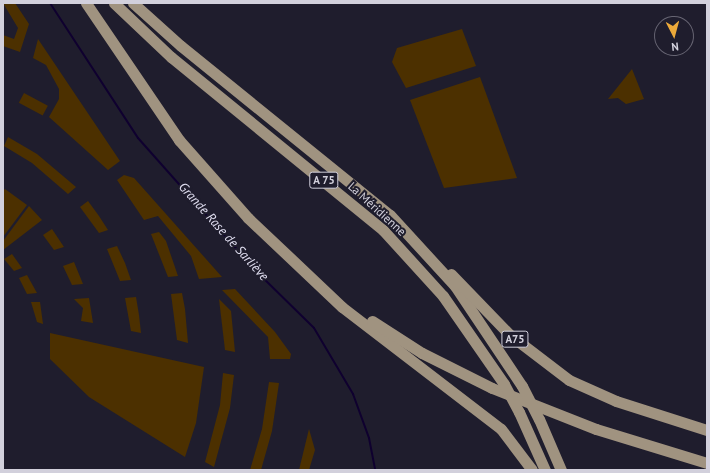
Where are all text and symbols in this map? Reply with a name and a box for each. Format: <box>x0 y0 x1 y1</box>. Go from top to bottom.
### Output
north arrow <box>654 16 694 56</box>
text: N <box>671 40 679 54</box>
road number: A 75 <box>309 171 339 189</box>
street label: La Méridienne <box>345 179 409 239</box>
water label: Grande Rase de Sarliève <box>175 180 271 284</box>
road number: A75 <box>501 330 529 348</box>

